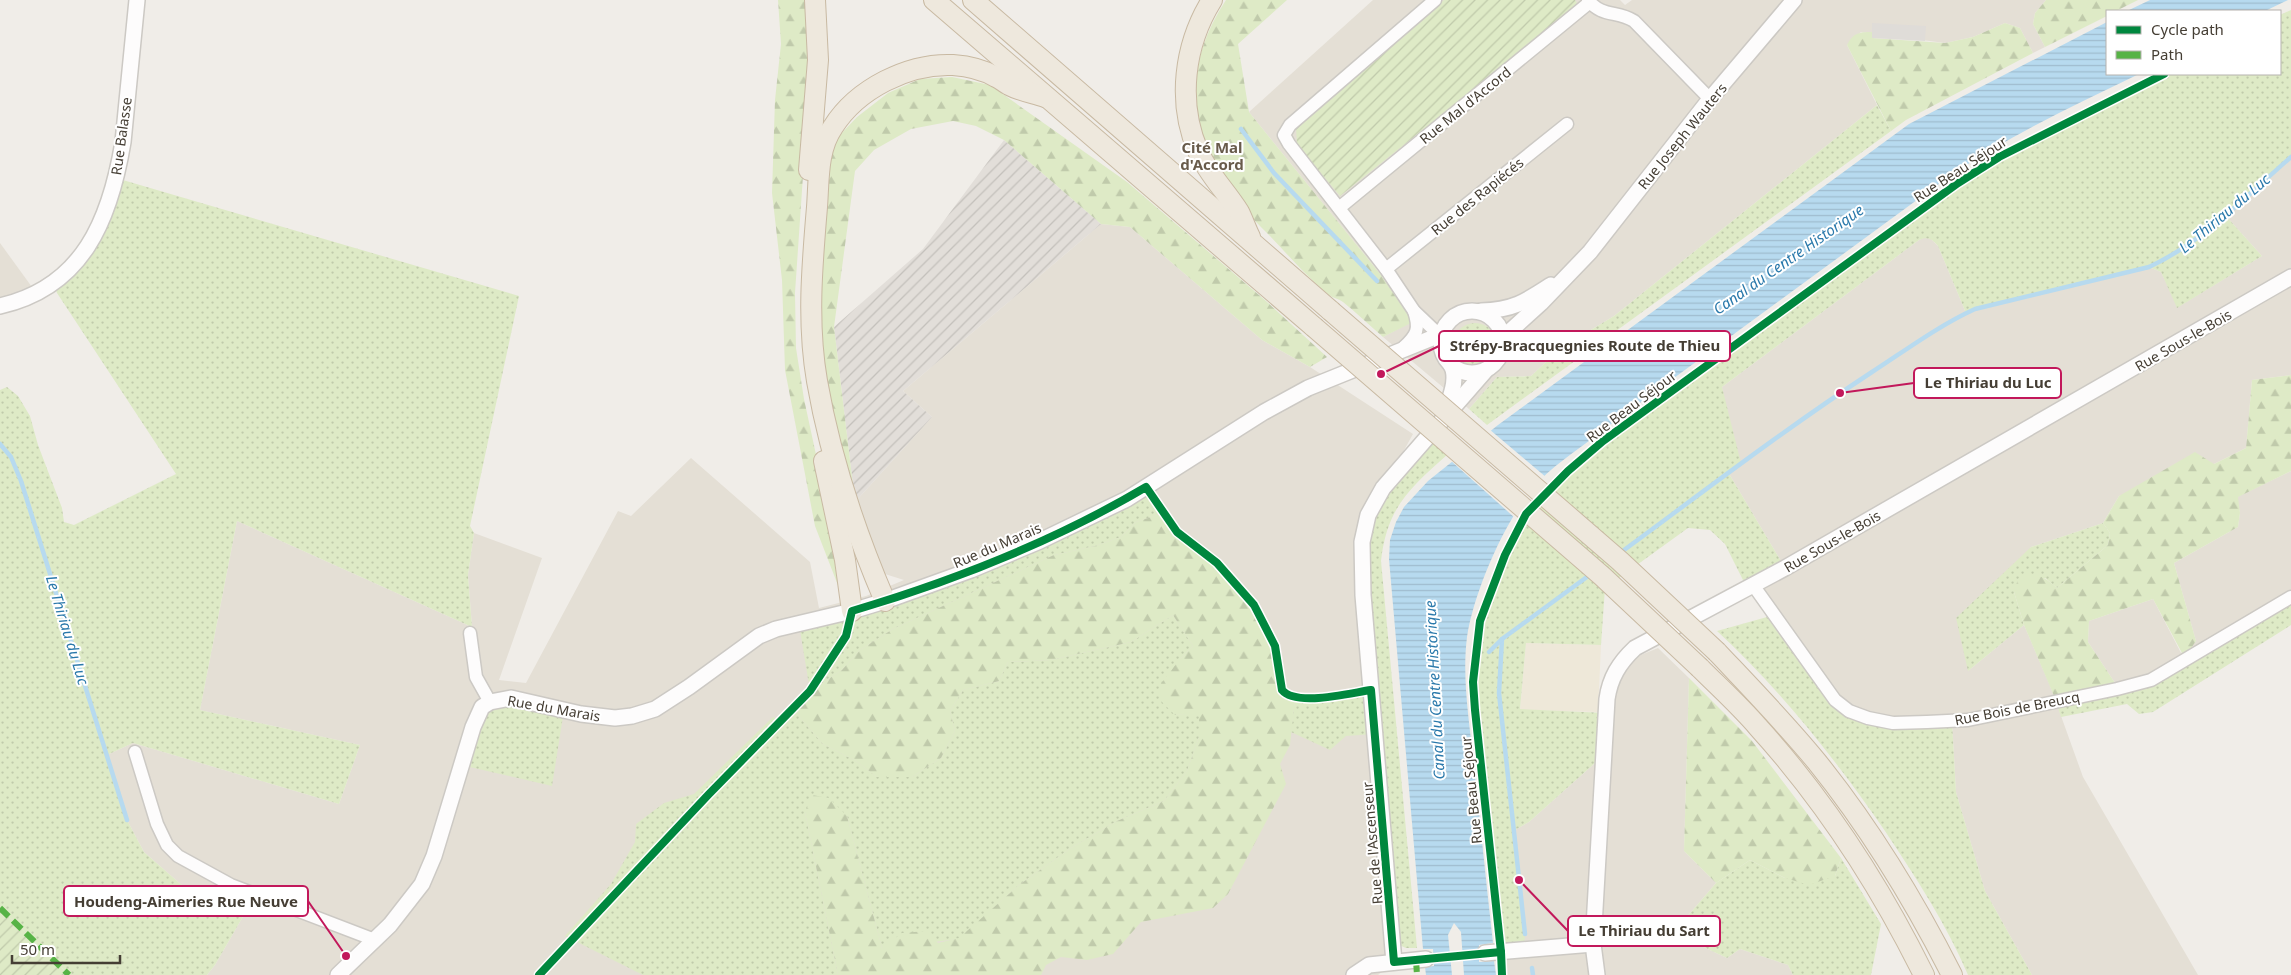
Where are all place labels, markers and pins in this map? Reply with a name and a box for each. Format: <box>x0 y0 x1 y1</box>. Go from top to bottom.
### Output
callout: Strépy-Bracquegnies Route de Thieu <box>1439 331 1730 361</box>
callout: Le Thiriau du Luc <box>1914 368 2061 398</box>
callout: Houdeng-Aimeries Rue Neuve <box>64 886 308 916</box>
callout: Le Thiriau du Sart <box>1568 916 1720 946</box>

